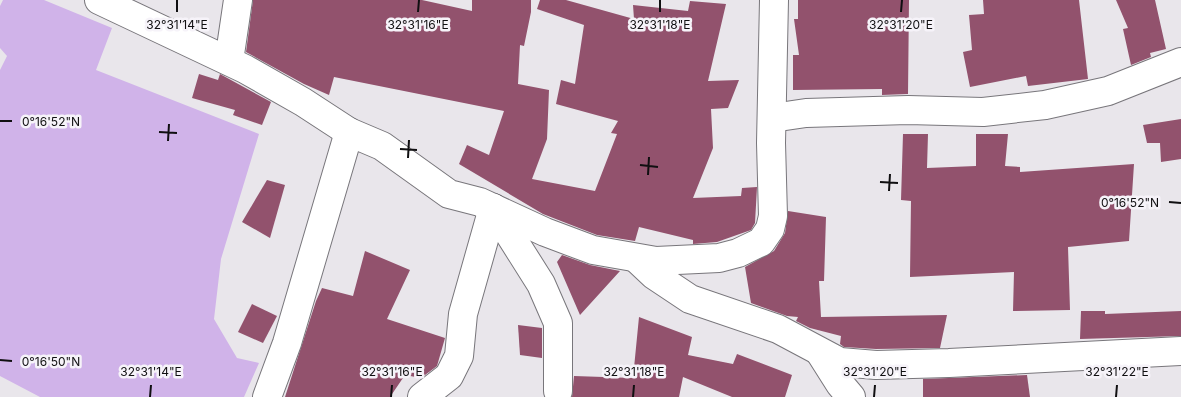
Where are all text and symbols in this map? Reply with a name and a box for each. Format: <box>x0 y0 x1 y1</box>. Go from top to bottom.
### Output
text: 32°31'14"E <box>146 17 208 32</box>
text: 32°31'16"E <box>387 17 449 32</box>
text: 32°31'18"E <box>629 17 691 32</box>
text: 32°31'20"E <box>869 17 933 32</box>
text: 0°16'52"N <box>22 114 80 129</box>
text: 0°16'52"N <box>1101 195 1159 210</box>
text: 0°16'50"N <box>22 354 80 369</box>
text: 32°31'14"E <box>120 364 182 379</box>
text: 32°31'16"E <box>361 364 423 379</box>
text: 32°31'18"E <box>603 364 665 379</box>
text: 32°31'20"E <box>843 364 907 379</box>
text: 32°31'22"E <box>1085 364 1149 379</box>

